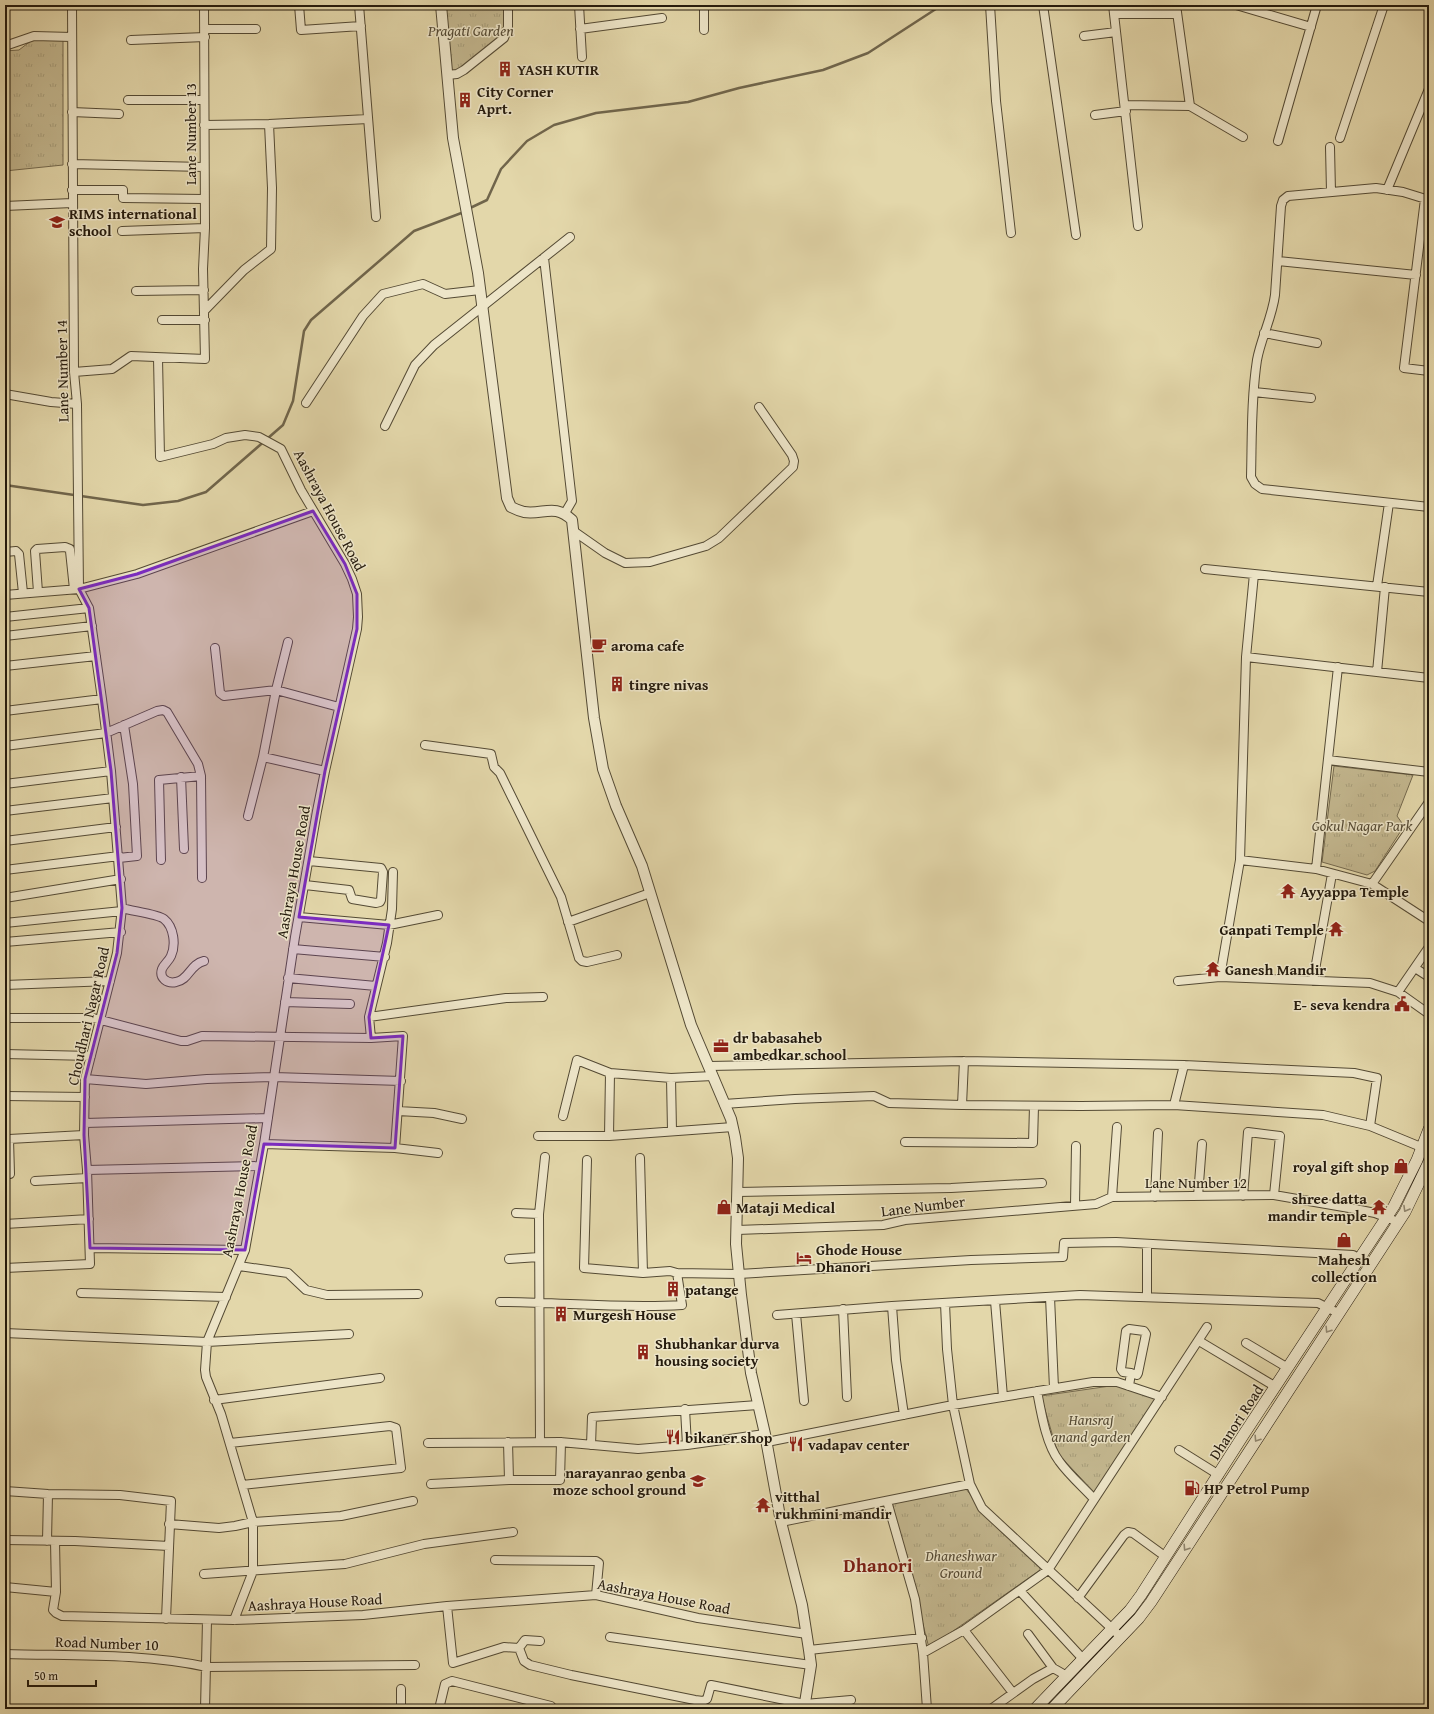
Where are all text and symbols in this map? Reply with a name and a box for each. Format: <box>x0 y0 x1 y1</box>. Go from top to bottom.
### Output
park label: Pragati Garden <box>427 20 514 41</box>
place label: YASH KUTIR <box>517 59 600 80</box>
building icon: YASH KUTIR <box>496 60 514 78</box>
place label: City Corner Aprt. <box>477 81 553 119</box>
street label: Lane Number 13 <box>180 83 201 185</box>
building icon: City Corner Aprt. <box>456 91 474 109</box>
place label: RIMS international school <box>69 203 197 241</box>
school or university icon: RIMS international school <box>48 213 66 231</box>
street label: Lane Number 14 <box>51 320 73 422</box>
street label: Aashraya House Road <box>289 446 371 574</box>
place label: aroma cafe <box>611 635 684 656</box>
cafe icon: aroma cafe <box>590 636 608 654</box>
place label: tingre nivas <box>629 674 708 695</box>
building icon: tingre nivas <box>608 675 626 693</box>
street label: Aashraya House Road <box>271 804 315 940</box>
park label: Gokul Nagar Park <box>1312 815 1412 836</box>
place label: Ayyappa Temple <box>1300 881 1409 902</box>
temple icon: Ayyappa Temple <box>1279 882 1297 900</box>
place label: Ganpati Temple <box>1219 919 1324 940</box>
temple icon: Ganpati Temple <box>1327 920 1345 938</box>
street label: Choudhari Nagar Road <box>62 945 114 1087</box>
place label: Ganesh Mandir <box>1225 959 1326 980</box>
temple icon: Ganesh Mandir <box>1204 960 1222 978</box>
place label: E- seva kendra <box>1294 994 1390 1015</box>
public building icon: E- seva kendra <box>1393 995 1411 1013</box>
place label: dr babasaheb ambedkar school <box>733 1027 847 1065</box>
office icon: dr babasaheb ambedkar school <box>712 1037 730 1055</box>
street label: Aashraya House Road <box>216 1123 262 1259</box>
place label: royal gift shop <box>1293 1156 1389 1177</box>
shop icon: royal gift shop <box>1392 1157 1410 1175</box>
street label: Lane Number 12 <box>1145 1172 1247 1193</box>
place label: shree datta mandir temple <box>1268 1188 1367 1226</box>
street label: Lane Number <box>880 1190 966 1222</box>
place label: Mataji Medical <box>736 1197 836 1218</box>
shop icon: Mataji Medical <box>715 1198 733 1216</box>
temple icon: shree datta mandir temple <box>1370 1198 1388 1216</box>
one-way arrow <box>1403 1205 1410 1212</box>
shop icon: Mahesh collection <box>1335 1231 1353 1249</box>
place label: Ghode House Dhanori <box>816 1239 902 1277</box>
hotel icon: Ghode House Dhanori <box>795 1249 813 1267</box>
place label: Mahesh collection <box>1311 1249 1377 1287</box>
place label: patange <box>685 1279 739 1300</box>
building icon: patange <box>664 1280 682 1298</box>
place label: Murgesh House <box>573 1304 676 1325</box>
building icon: Murgesh House <box>552 1305 570 1323</box>
one-way arrow <box>1325 1326 1332 1333</box>
place label: Shubhankar durva housing society <box>655 1333 780 1371</box>
building icon: Shubhankar durva housing society <box>634 1343 652 1361</box>
street label: Dhanori Road <box>1204 1380 1268 1464</box>
park label: Hansraj anand garden <box>1051 1409 1131 1447</box>
place label: bikaner shop <box>685 1427 773 1448</box>
restaurant icon: bikaner shop <box>664 1428 682 1446</box>
place label: vadapav center <box>808 1434 910 1455</box>
restaurant icon: vadapav center <box>787 1435 805 1453</box>
one-way arrow <box>1254 1435 1262 1442</box>
place label: narayanrao genba moze school ground <box>553 1462 686 1500</box>
school or university icon: narayanrao genba moze school ground <box>689 1472 707 1490</box>
place label: HP Petrol Pump <box>1204 1478 1310 1499</box>
fuel station icon: HP Petrol Pump <box>1183 1479 1201 1497</box>
place label: vitthal rukhmini mandir <box>775 1486 892 1524</box>
temple icon: vitthal rukhmini mandir <box>754 1496 772 1514</box>
one-way arrow <box>1183 1544 1191 1551</box>
park label: Dhaneshwar Ground <box>924 1545 997 1583</box>
district label: Dhanori <box>843 1551 913 1579</box>
street label: Aashraya House Road <box>596 1573 732 1619</box>
street label: Aashraya House Road <box>247 1588 383 1616</box>
street label: Road Number 10 <box>55 1631 159 1655</box>
scale bar <box>28 1662 96 1688</box>
text: 50 m <box>34 1667 58 1684</box>

